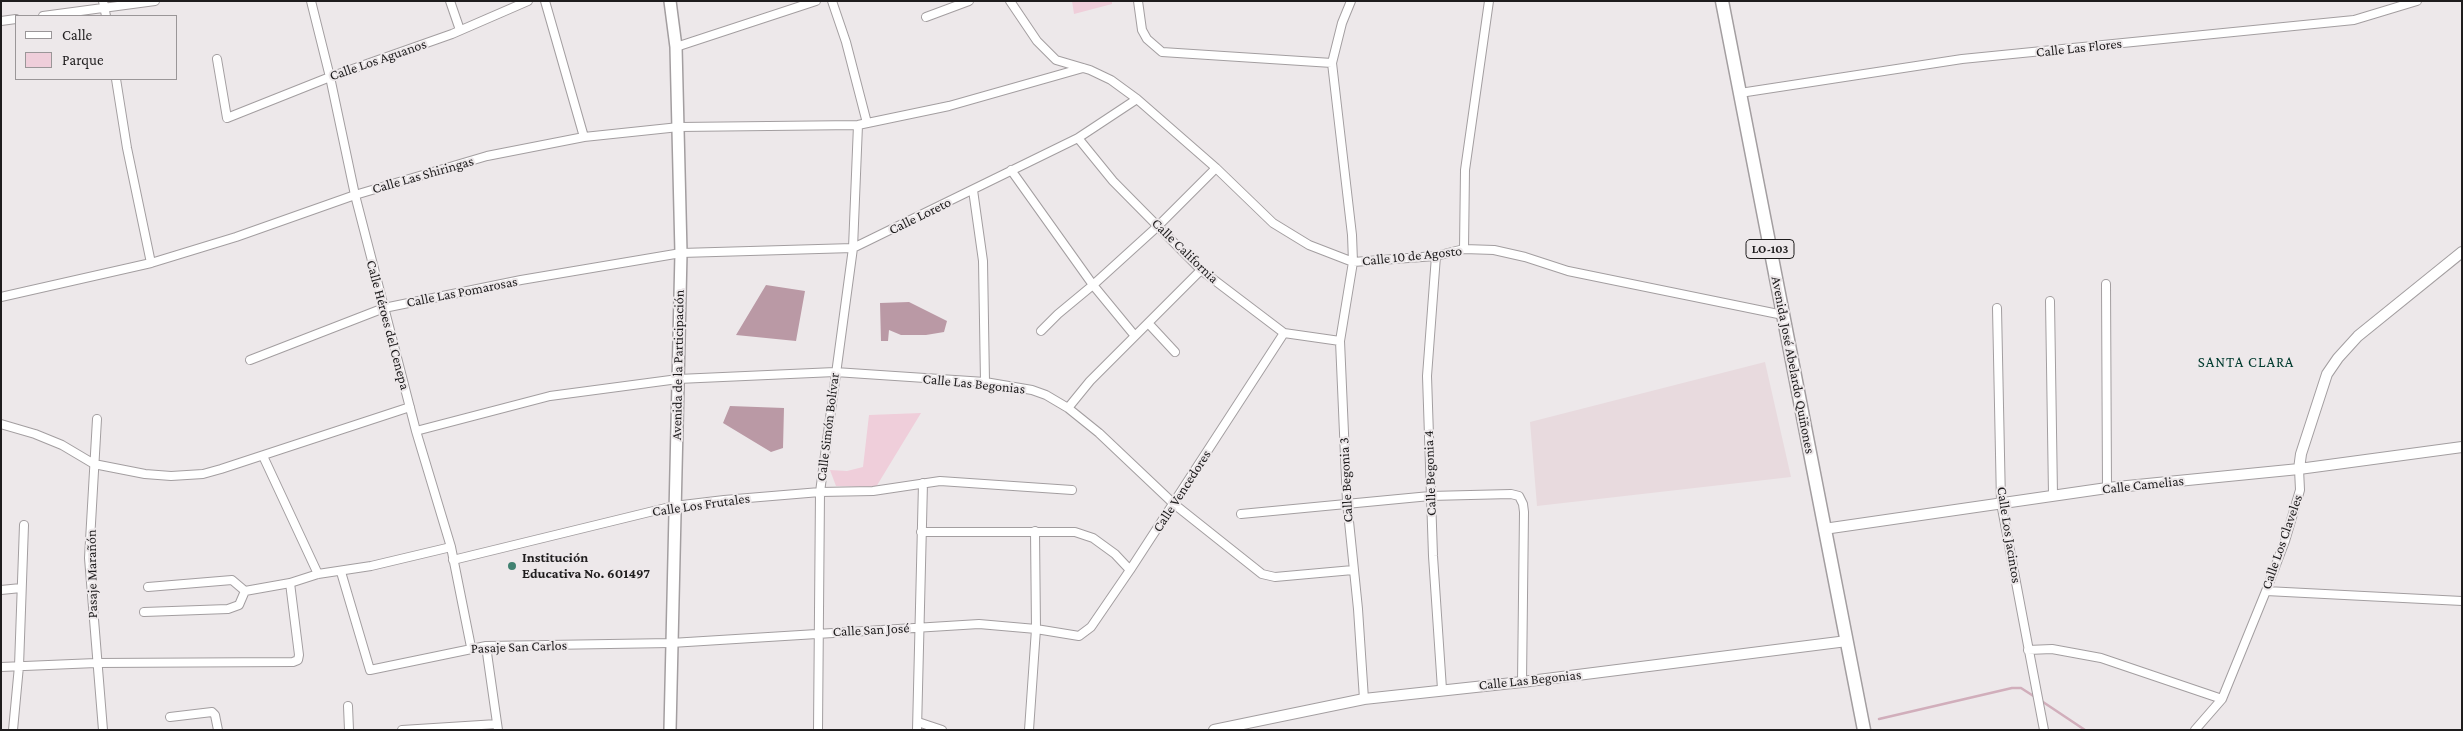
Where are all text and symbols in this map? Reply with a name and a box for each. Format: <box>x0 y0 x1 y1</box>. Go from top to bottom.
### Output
legend <box>15 15 178 80</box>
text: Calle <box>62 27 92 43</box>
street label: Calle Las Flores <box>2035 35 2123 61</box>
street label: Calle Los Aguanos <box>327 36 429 84</box>
text: Parque <box>62 52 103 68</box>
street label: Calle Las Shiringas <box>370 152 476 198</box>
street label: Calle Loreto <box>886 194 954 238</box>
street label: Calle California <box>1148 215 1222 287</box>
road number: LO-103 <box>1746 240 1794 258</box>
street label: Calle 10 de Agosto <box>1361 242 1463 270</box>
street label: Calle Héroes del Cenepa <box>363 258 413 392</box>
street label: Calle Las Pomarosas <box>405 273 519 311</box>
street label: Avenida José Abelardo Quiñones <box>1768 275 1818 455</box>
street label: Avenida de la Participación <box>668 290 688 440</box>
district label: SANTA CLARA <box>2196 353 2296 371</box>
street label: Calle Las Begonias <box>922 370 1026 398</box>
street label: Calle Simón Bolívar <box>813 372 843 482</box>
street label: Calle Begonia 4 <box>1420 430 1440 516</box>
street label: Calle Begonia 3 <box>1335 437 1357 523</box>
street label: Calle Vencedores <box>1149 447 1215 535</box>
street label: Calle Camelias <box>2101 472 2185 498</box>
street label: Calle Los Jacintos <box>1993 486 2025 584</box>
street label: Calle Los Frutales <box>651 490 751 520</box>
street label: Calle Los Claveles <box>2258 492 2306 592</box>
street label: Pasaje Marañón <box>83 530 101 618</box>
place label: Institución Educativa No. 601497 <box>522 550 650 582</box>
marker: Institución Educativa No. 601497 <box>506 560 518 572</box>
street label: Calle San José <box>832 620 910 640</box>
street label: Pasaje San Carlos <box>471 637 567 657</box>
street label: Calle Las Begonias <box>1478 666 1582 694</box>

